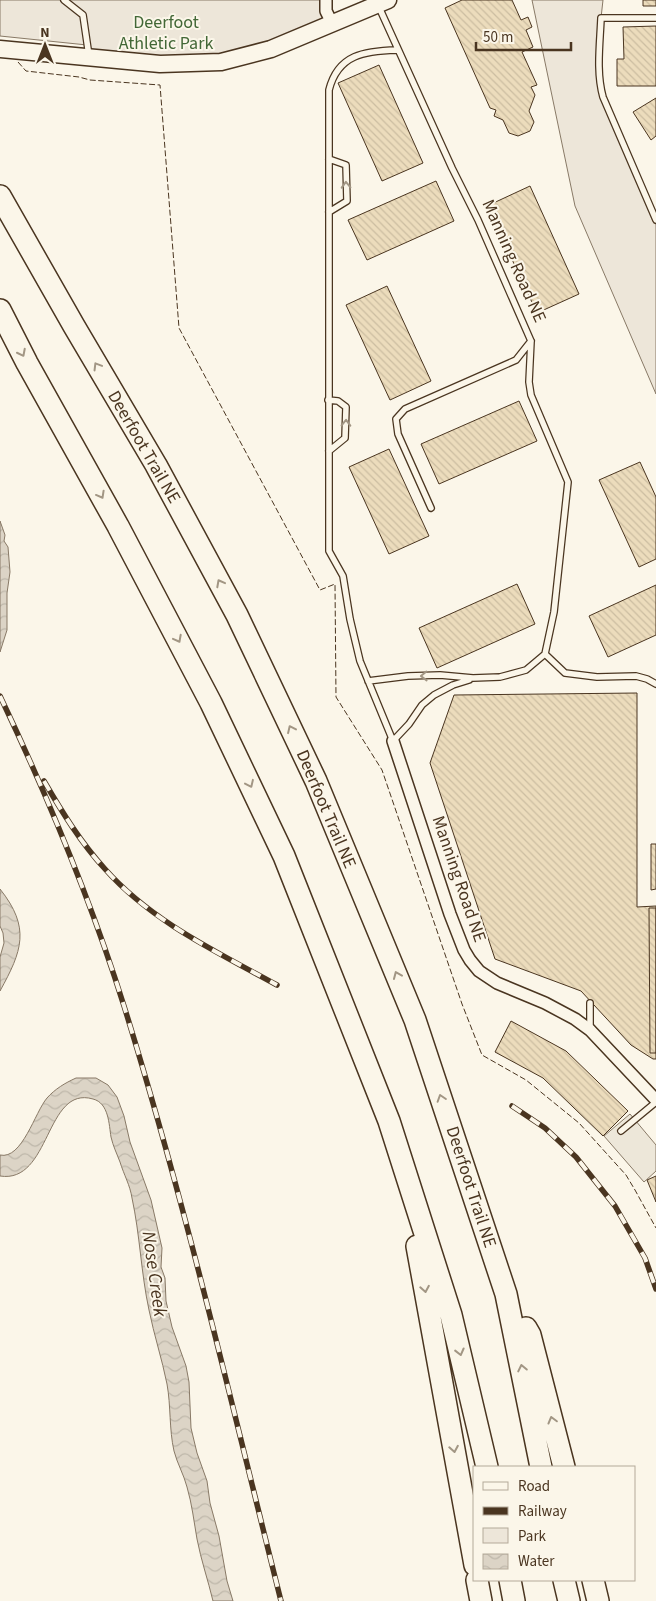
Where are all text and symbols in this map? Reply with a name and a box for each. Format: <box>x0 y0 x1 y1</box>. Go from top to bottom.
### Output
park label: Deerfoot Athletic Park <box>119 10 213 56</box>
north arrow <box>20 20 70 70</box>
scale bar <box>476 20 571 52</box>
text: N <box>40 23 50 43</box>
text: 50 m <box>483 27 513 48</box>
one-way arrow <box>341 180 352 188</box>
street label: Manning Road NE <box>476 196 552 326</box>
one-way arrow <box>16 348 26 357</box>
one-way arrow <box>94 362 104 371</box>
street label: Deerfoot Trail NE <box>102 386 186 508</box>
one-way arrow <box>340 419 351 427</box>
one-way arrow <box>95 490 105 499</box>
one-way arrow <box>216 580 226 589</box>
one-way arrow <box>171 633 181 642</box>
one-way arrow <box>420 670 428 681</box>
one-way arrow <box>287 725 298 734</box>
street label: Deerfoot Trail NE <box>290 746 362 872</box>
one-way arrow <box>243 779 254 788</box>
street label: Manning Road NE <box>426 812 492 946</box>
one-way arrow <box>392 971 403 980</box>
one-way arrow <box>437 1094 447 1103</box>
street label: Deerfoot Trail NE <box>440 1123 502 1251</box>
water label: Nose Creek <box>135 1229 173 1319</box>
one-way arrow <box>419 1284 429 1293</box>
one-way arrow <box>454 1347 465 1356</box>
one-way arrow <box>517 1363 528 1372</box>
one-way arrow <box>547 1417 557 1425</box>
one-way arrow <box>448 1444 458 1453</box>
legend <box>473 1466 636 1581</box>
text: Road <box>518 1476 550 1497</box>
text: Railway <box>518 1501 567 1522</box>
text: Park <box>518 1526 547 1547</box>
text: Water <box>518 1551 555 1572</box>

